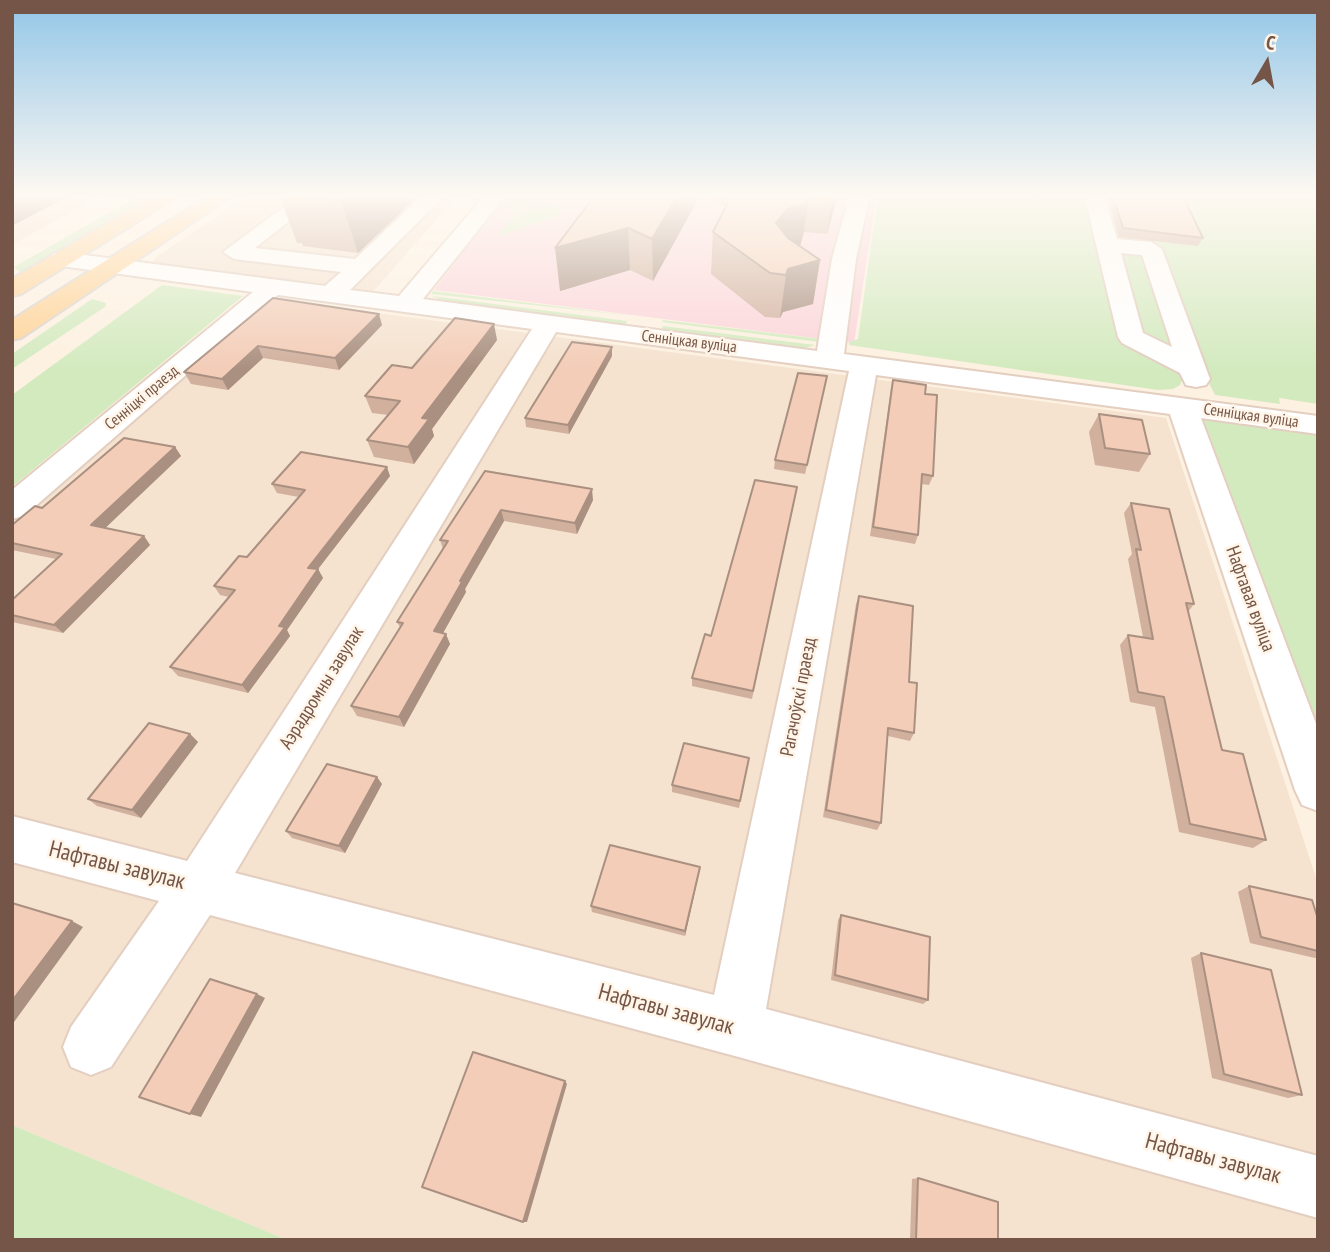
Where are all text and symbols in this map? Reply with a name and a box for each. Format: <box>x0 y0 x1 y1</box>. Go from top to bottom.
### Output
north arrow <box>1232 28 1302 98</box>
text: С <box>1264 30 1277 55</box>
street label: Сенніцкая вуліца <box>640 327 738 357</box>
street label: Сенніцкі праезд <box>101 362 183 434</box>
street label: Сенніцкая вуліца <box>1202 400 1300 432</box>
street label: Нафтавая вуліца <box>1220 543 1280 655</box>
street label: Аэрадромны завулак <box>275 622 369 754</box>
street label: Рагачоўскі праезд <box>776 636 822 758</box>
street label: Нафтавы завулак <box>46 836 188 896</box>
street label: Нафтавы завулак <box>595 979 737 1041</box>
street label: Нафтавы завулак <box>1142 1128 1284 1190</box>

